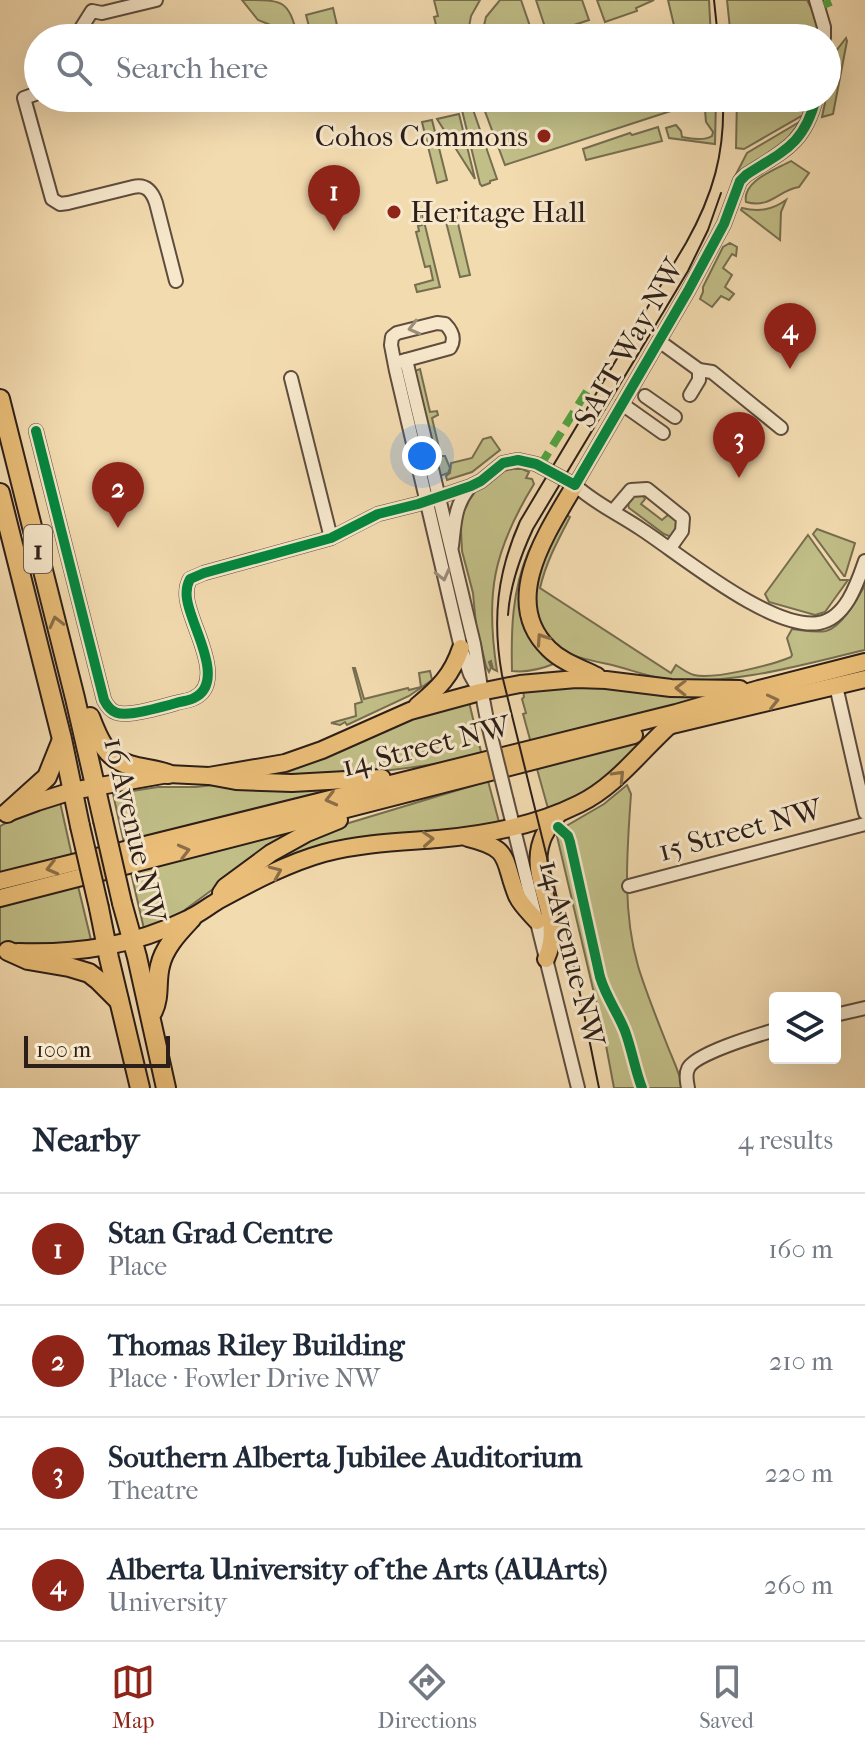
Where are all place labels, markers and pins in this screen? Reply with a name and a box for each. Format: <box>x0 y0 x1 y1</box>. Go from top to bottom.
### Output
place label: Cohos Commons <box>315 119 528 154</box>
marker: Cohos Commons <box>535 127 553 145</box>
pin: 1 <box>308 165 360 231</box>
place label: Heritage Hall <box>410 195 586 230</box>
marker: Heritage Hall <box>385 203 403 221</box>
pin: 4 <box>764 303 816 369</box>
pin: 3 <box>713 412 765 478</box>
pin: 2 <box>92 462 144 528</box>

